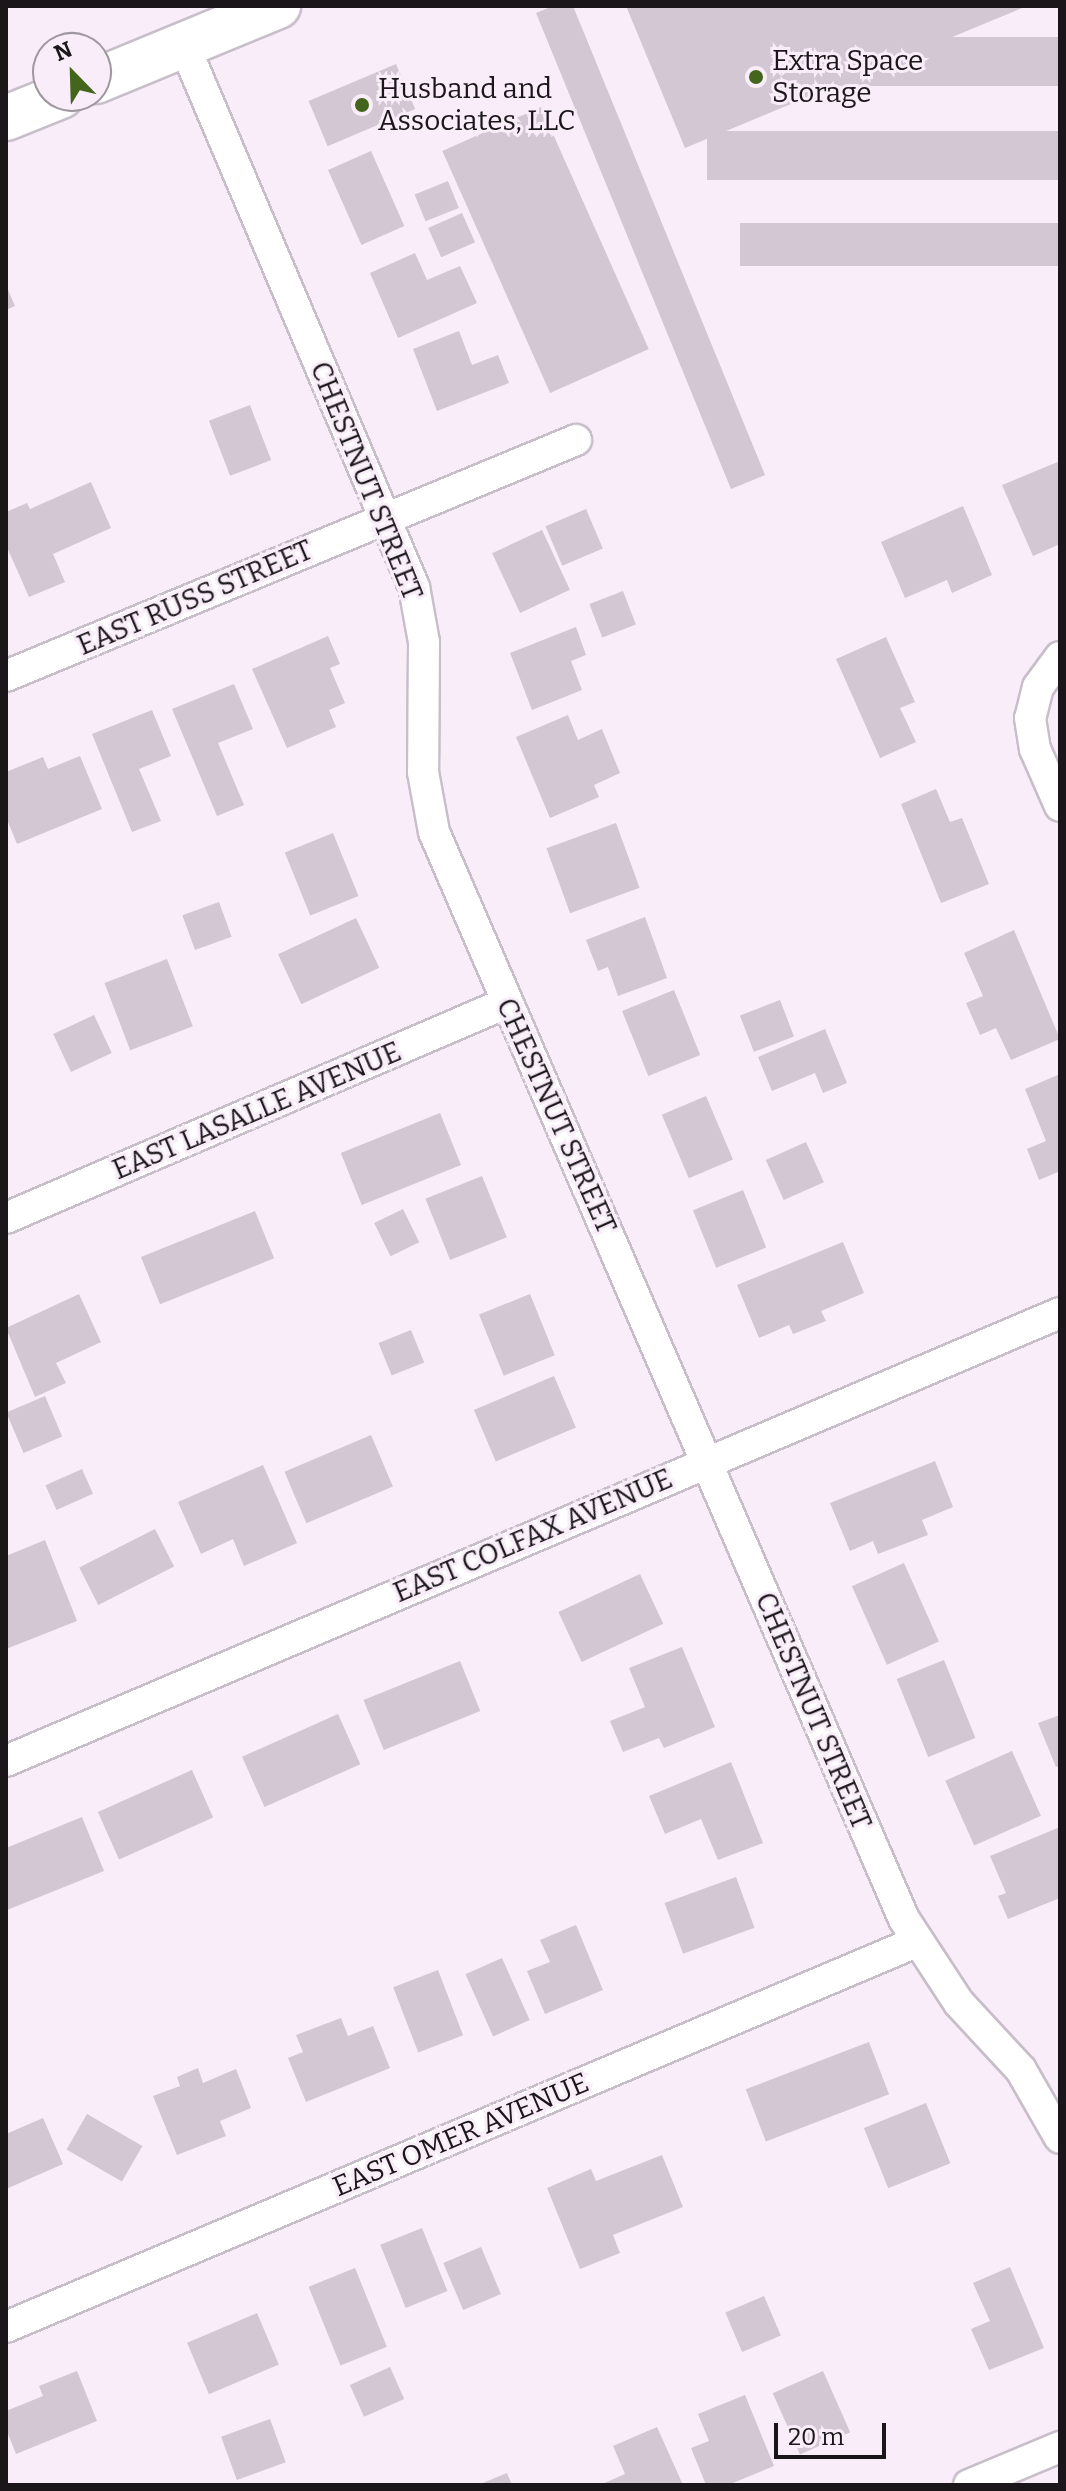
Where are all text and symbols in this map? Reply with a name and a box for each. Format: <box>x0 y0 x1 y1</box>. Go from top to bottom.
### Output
north arrow <box>32 32 112 112</box>
text: N <box>50 36 76 67</box>
place label: Extra Space Storage <box>772 44 923 110</box>
marker: Extra Space Storage <box>747 68 765 86</box>
place label: Husband and Associates, LLC <box>378 72 575 138</box>
marker: Husband and Associates, LLC <box>353 96 371 114</box>
street label: CHESTNUT STREET <box>303 357 429 605</box>
street label: EAST RUSS STREET <box>72 533 318 663</box>
street label: CHESTNUT STREET <box>489 993 623 1239</box>
street label: EAST LASALLE AVENUE <box>108 1035 406 1187</box>
street label: EAST COLFAX AVENUE <box>389 1462 677 1610</box>
street label: CHESTNUT STREET <box>748 1587 878 1835</box>
street label: EAST OMER AVENUE <box>328 2066 594 2204</box>
scale bar <box>778 2407 890 2457</box>
text: 20 m <box>788 2423 844 2451</box>

